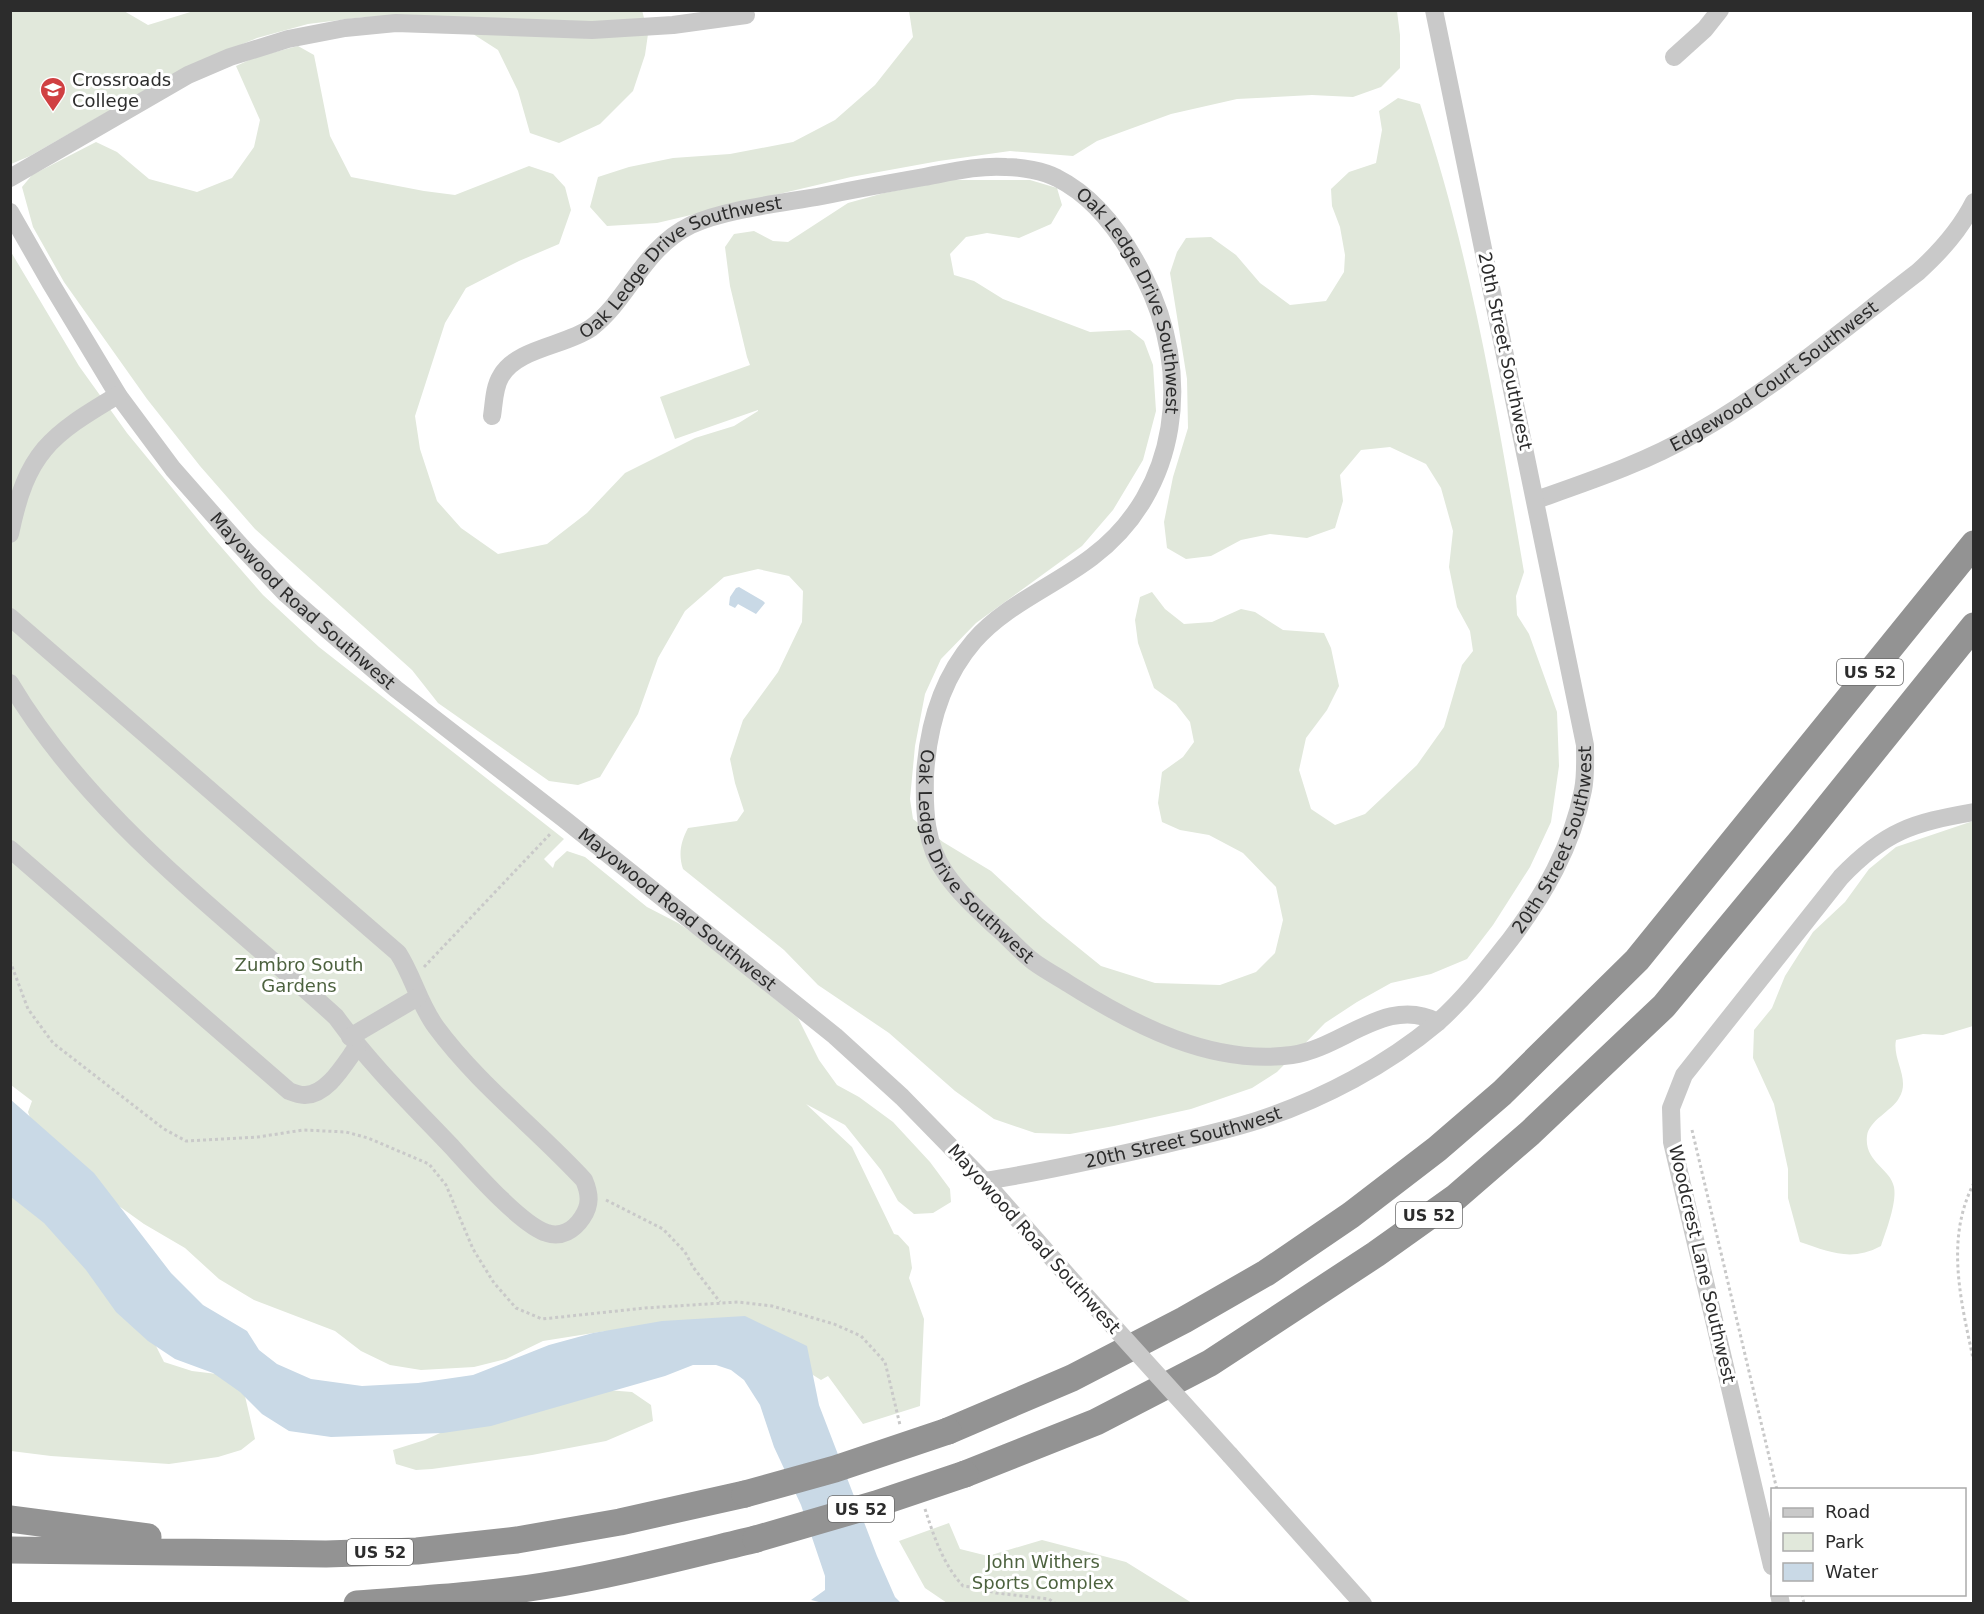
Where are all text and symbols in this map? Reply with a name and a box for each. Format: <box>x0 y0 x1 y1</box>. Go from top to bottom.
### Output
place label: Crossroads College <box>72 69 171 111</box>
school or university icon: Crossroads College <box>38 75 68 113</box>
street label: Oak Ledge Drive Southwest <box>1072 183 1183 415</box>
street label: Oak Ledge Drive Southwest <box>575 192 783 343</box>
street label: 20th Street Southwest <box>1474 250 1537 452</box>
street label: Edgewood Court Southwest <box>1666 296 1882 455</box>
street label: Mayowood Road Southwest <box>206 508 400 693</box>
road number: US 52 <box>1837 659 1903 685</box>
street label: 20th Street Southwest <box>1507 746 1595 937</box>
street label: Oak Ledge Drive Southwest <box>915 748 1038 967</box>
street label: Mayowood Road Southwest <box>574 824 781 995</box>
park label: Zumbro South Gardens <box>235 954 363 996</box>
street label: 20th Street Southwest <box>1083 1102 1284 1172</box>
street label: Mayowood Road Southwest <box>944 1140 1125 1338</box>
street label: Woodcrest Lane Southwest <box>1665 1143 1740 1385</box>
road number: US 52 <box>1396 1202 1462 1228</box>
legend <box>1771 1488 1966 1596</box>
road number: US 52 <box>828 1496 894 1522</box>
text: Road <box>1825 1501 1870 1522</box>
text: Park <box>1825 1531 1864 1552</box>
road number: US 52 <box>347 1539 413 1565</box>
park label: John Withers Sports Complex <box>972 1551 1115 1593</box>
text: Water <box>1825 1561 1879 1582</box>

